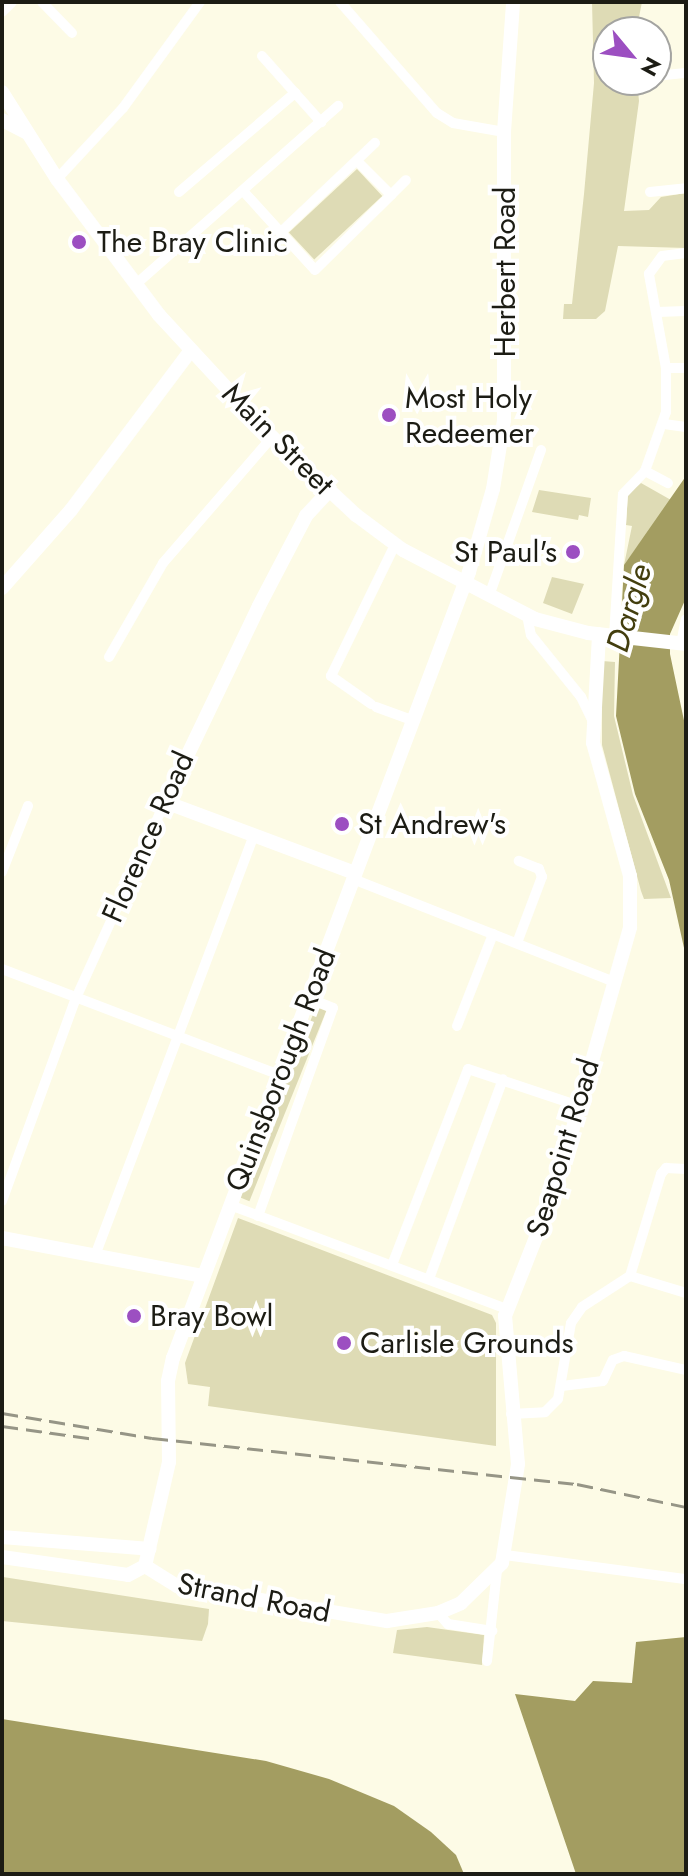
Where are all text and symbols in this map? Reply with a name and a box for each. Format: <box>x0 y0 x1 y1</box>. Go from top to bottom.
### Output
north arrow <box>592 16 672 96</box>
text: N <box>633 51 669 82</box>
street label: Herbert Road <box>487 187 523 357</box>
place label: The Bray Clinic <box>97 224 288 260</box>
marker: The Bray Clinic <box>68 231 90 253</box>
street label: Main Street <box>215 376 341 502</box>
place label: Most Holy Redeemer <box>405 380 534 450</box>
marker: Most Holy Redeemer <box>380 406 398 424</box>
place label: St Paul's <box>454 534 557 570</box>
marker: St Paul's <box>564 543 582 561</box>
water label: Dargle <box>598 560 660 656</box>
street label: Florence Road <box>94 746 202 928</box>
place label: St Andrew's <box>358 806 506 842</box>
marker: St Andrew's <box>333 815 351 833</box>
street label: Quinsborough Road <box>218 944 344 1196</box>
street label: Seapoint Road <box>519 1055 607 1241</box>
place label: Bray Bowl <box>150 1298 273 1334</box>
marker: Bray Bowl <box>125 1307 143 1325</box>
place label: Carlisle Grounds <box>360 1325 574 1361</box>
marker: Carlisle Grounds <box>335 1334 353 1352</box>
street label: Strand Road <box>175 1566 333 1630</box>

